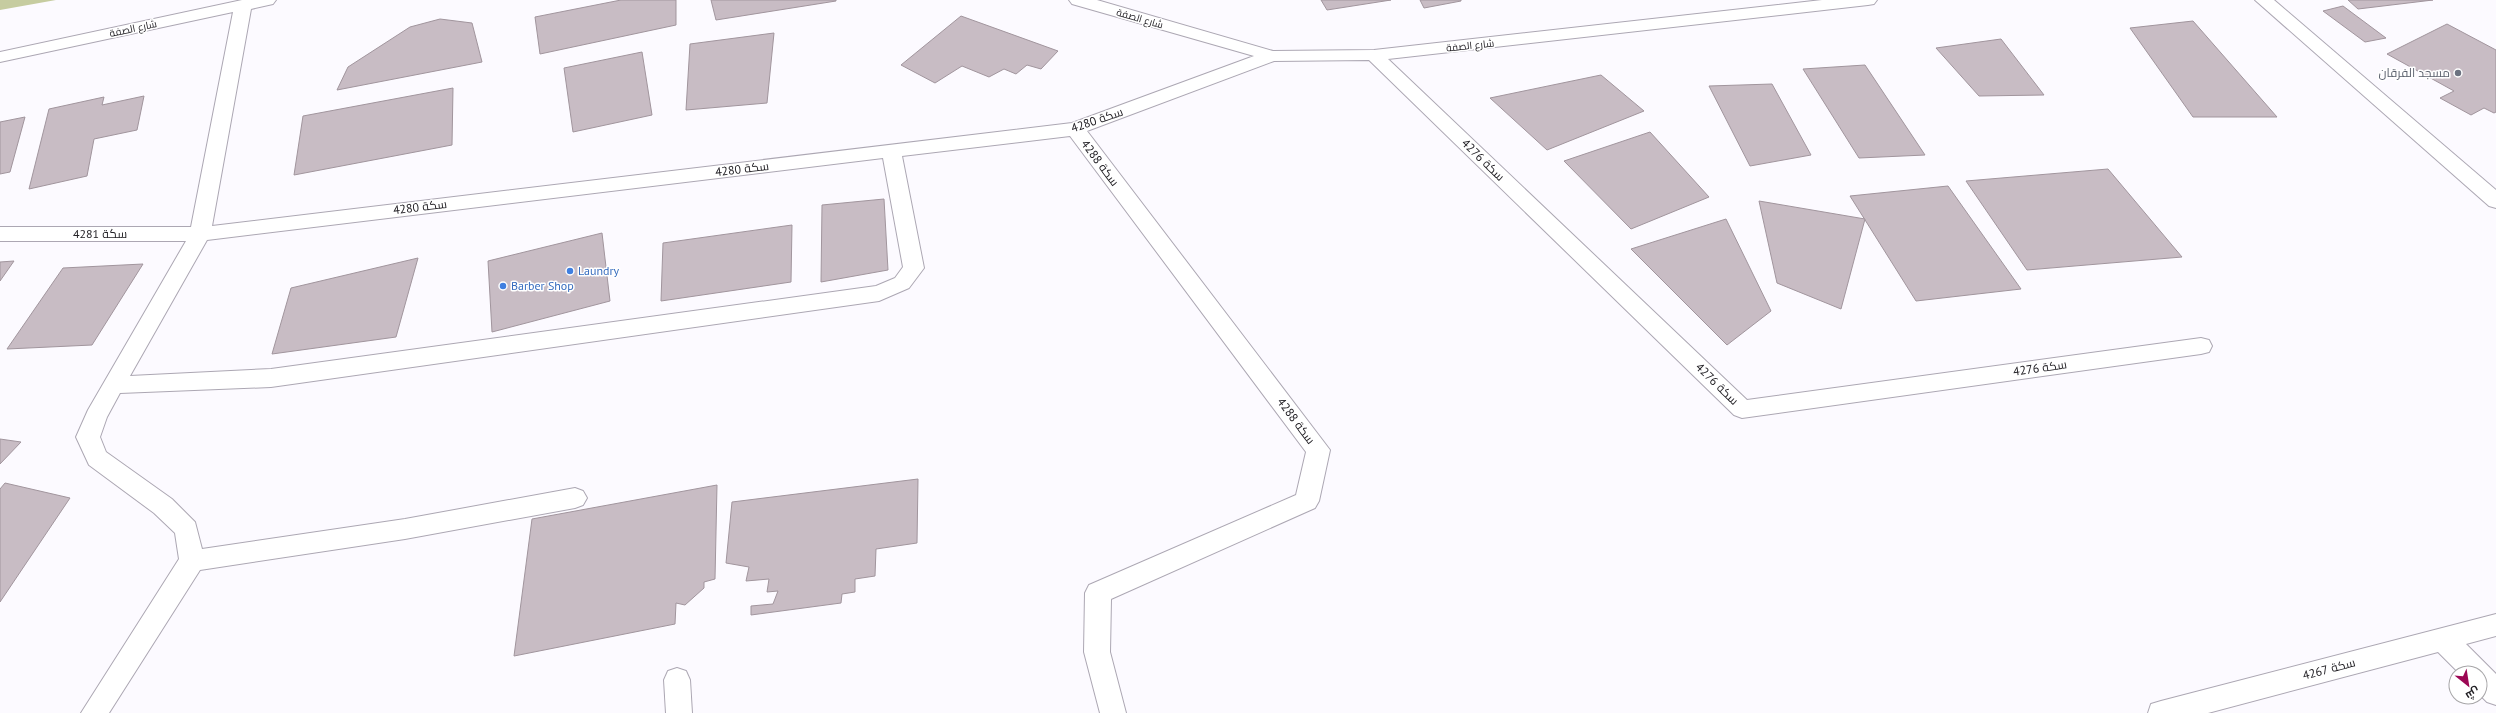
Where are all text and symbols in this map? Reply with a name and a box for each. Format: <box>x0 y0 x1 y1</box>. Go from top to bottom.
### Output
street label: شارع الصفة <box>1115 6 1165 31</box>
street label: شارع الصفة <box>108 17 158 40</box>
street label: شارع الصفة <box>1445 37 1495 54</box>
place label: مسجد الفرقان <box>2379 65 2450 80</box>
marker: مسجد الفرقان <box>2453 68 2463 78</box>
street label: سكة 4280 <box>1069 104 1125 135</box>
street label: سكة 4276 <box>1459 135 1508 184</box>
street label: سكة 4288 <box>1078 137 1123 189</box>
street label: سكة 4280 <box>714 158 770 179</box>
street label: سكة 4280 <box>392 196 448 217</box>
street label: سكة 4281 <box>73 226 127 241</box>
place label: Laundry <box>578 263 619 278</box>
marker: Laundry <box>565 266 575 276</box>
place label: Barber Shop <box>511 278 574 293</box>
marker: Barber Shop <box>498 281 508 291</box>
street label: سكة 4276 <box>2012 356 2068 379</box>
street label: سكة 4276 <box>1693 359 1742 408</box>
street label: سكة 4288 <box>1274 395 1319 447</box>
street label: سكة 4267 <box>2301 654 2357 683</box>
north arrow <box>2448 665 2488 705</box>
text: ش <box>2463 684 2483 703</box>

